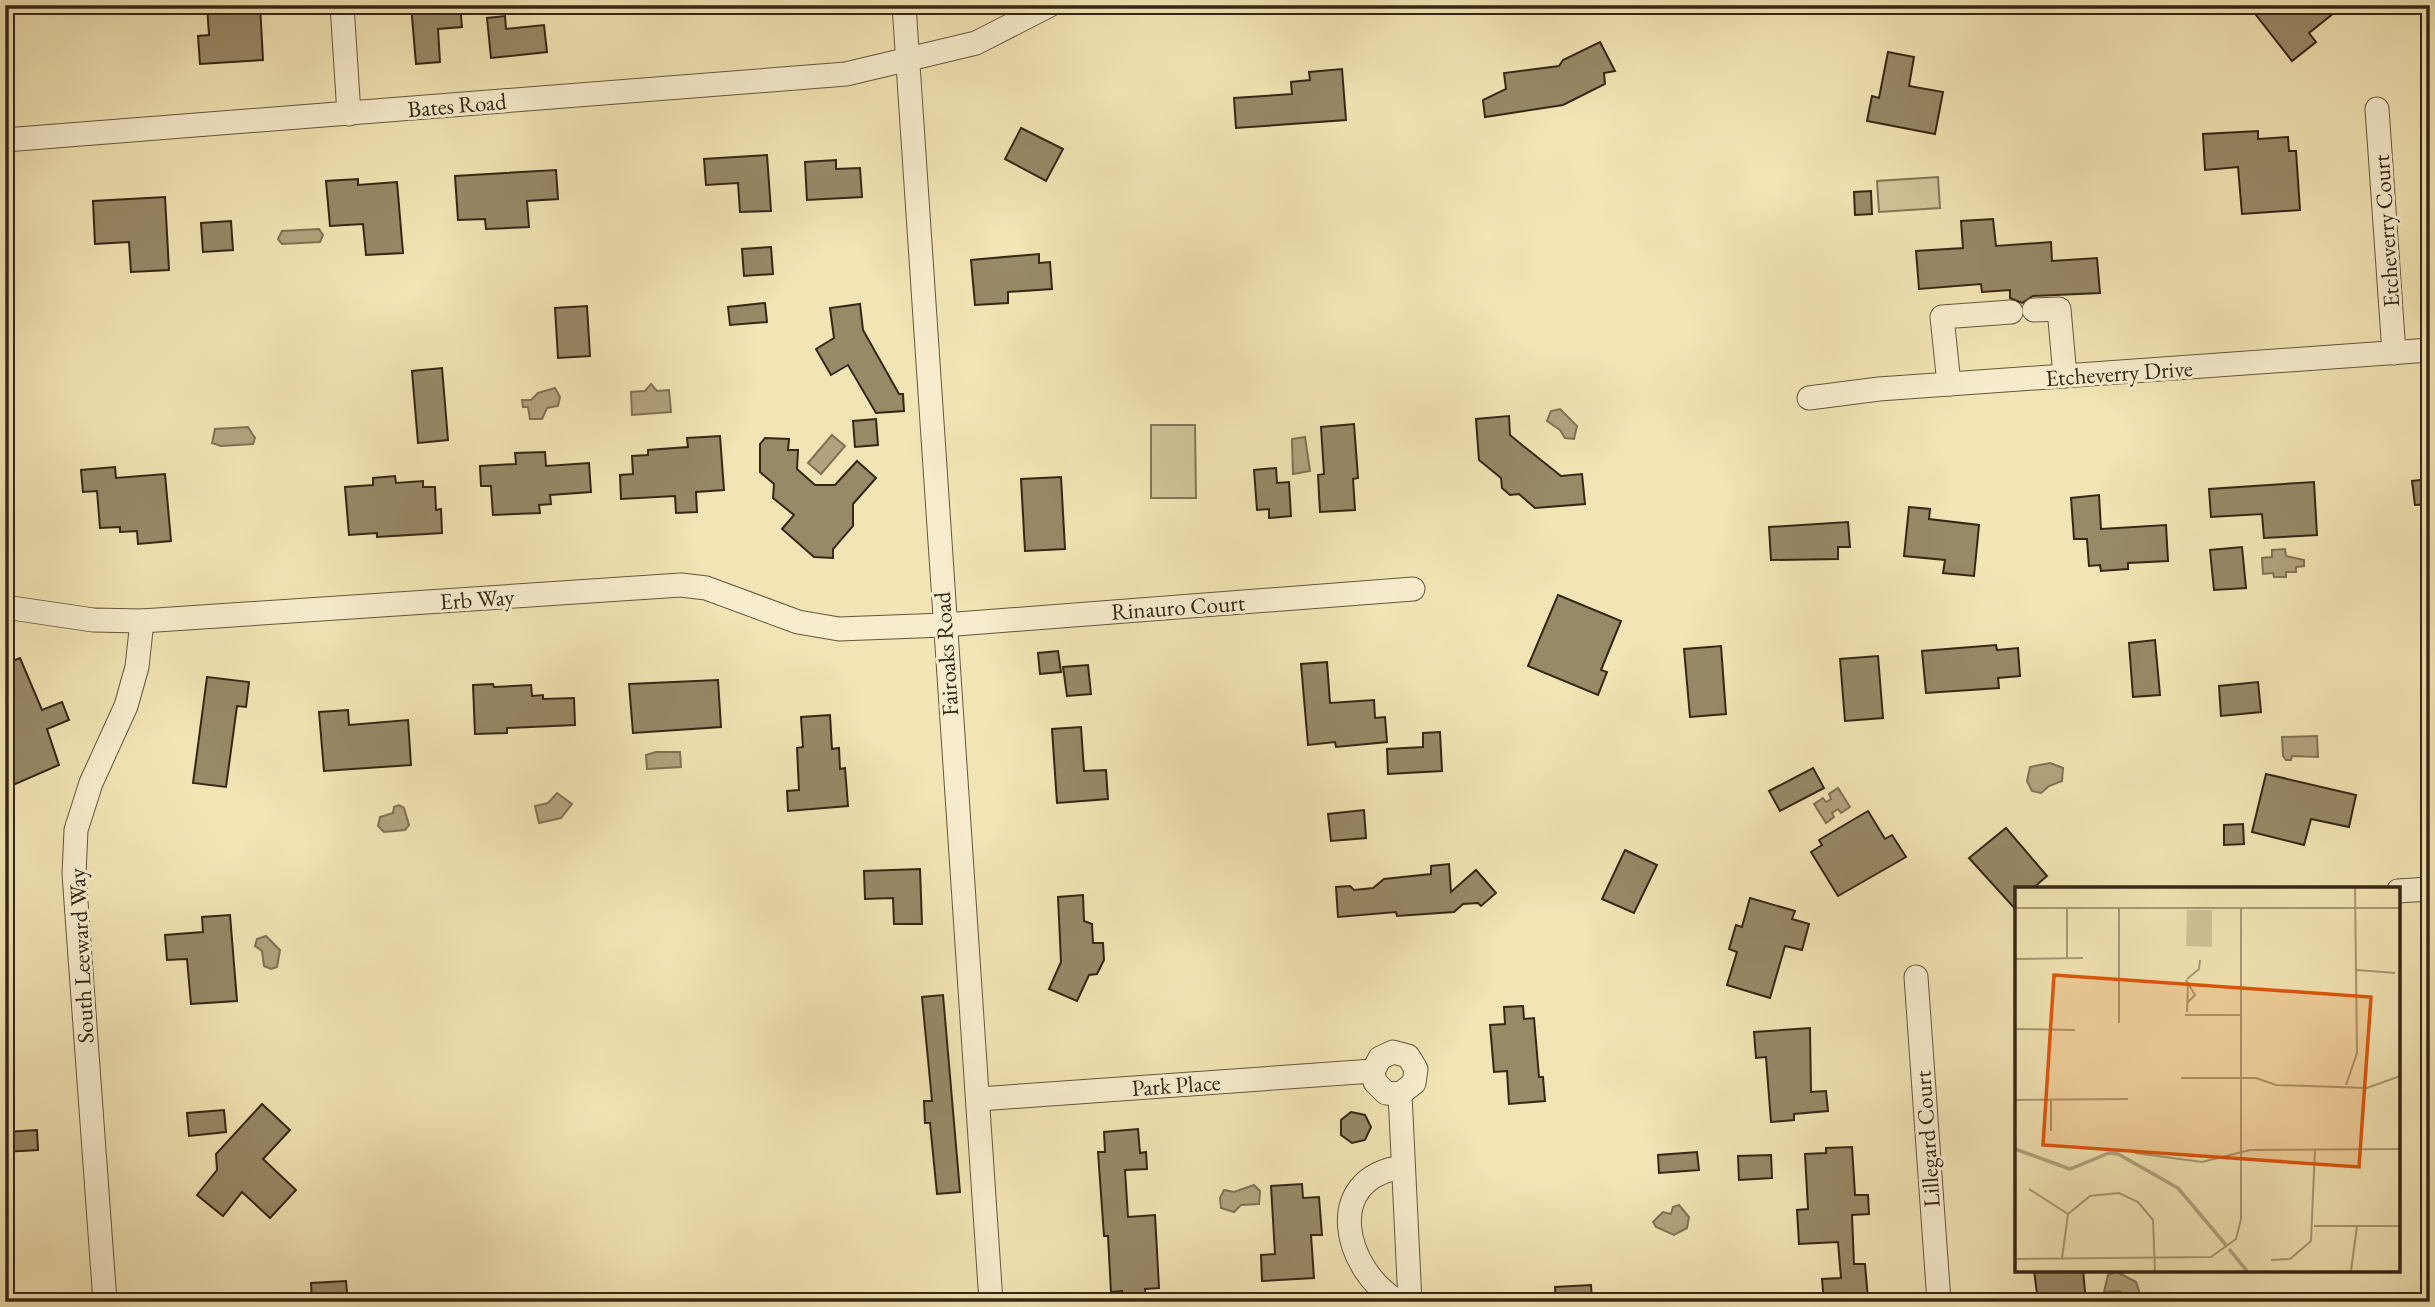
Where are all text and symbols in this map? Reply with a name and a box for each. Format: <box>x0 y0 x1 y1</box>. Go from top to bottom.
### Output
street label: Bates Road <box>406 86 508 124</box>
street label: Etcheverry Court <box>2366 153 2406 308</box>
street label: Etcheverry Drive <box>2044 353 2194 393</box>
street label: Erb Way <box>439 581 516 617</box>
street label: Rinauro Court <box>1110 587 1247 627</box>
street label: Fairoaks Road <box>927 590 965 717</box>
street label: South Leeward Way <box>61 867 101 1044</box>
inset map <box>2015 887 2400 1272</box>
street label: Park Place <box>1131 1067 1221 1103</box>
street label: Lillegard Court <box>1907 1069 1947 1208</box>

